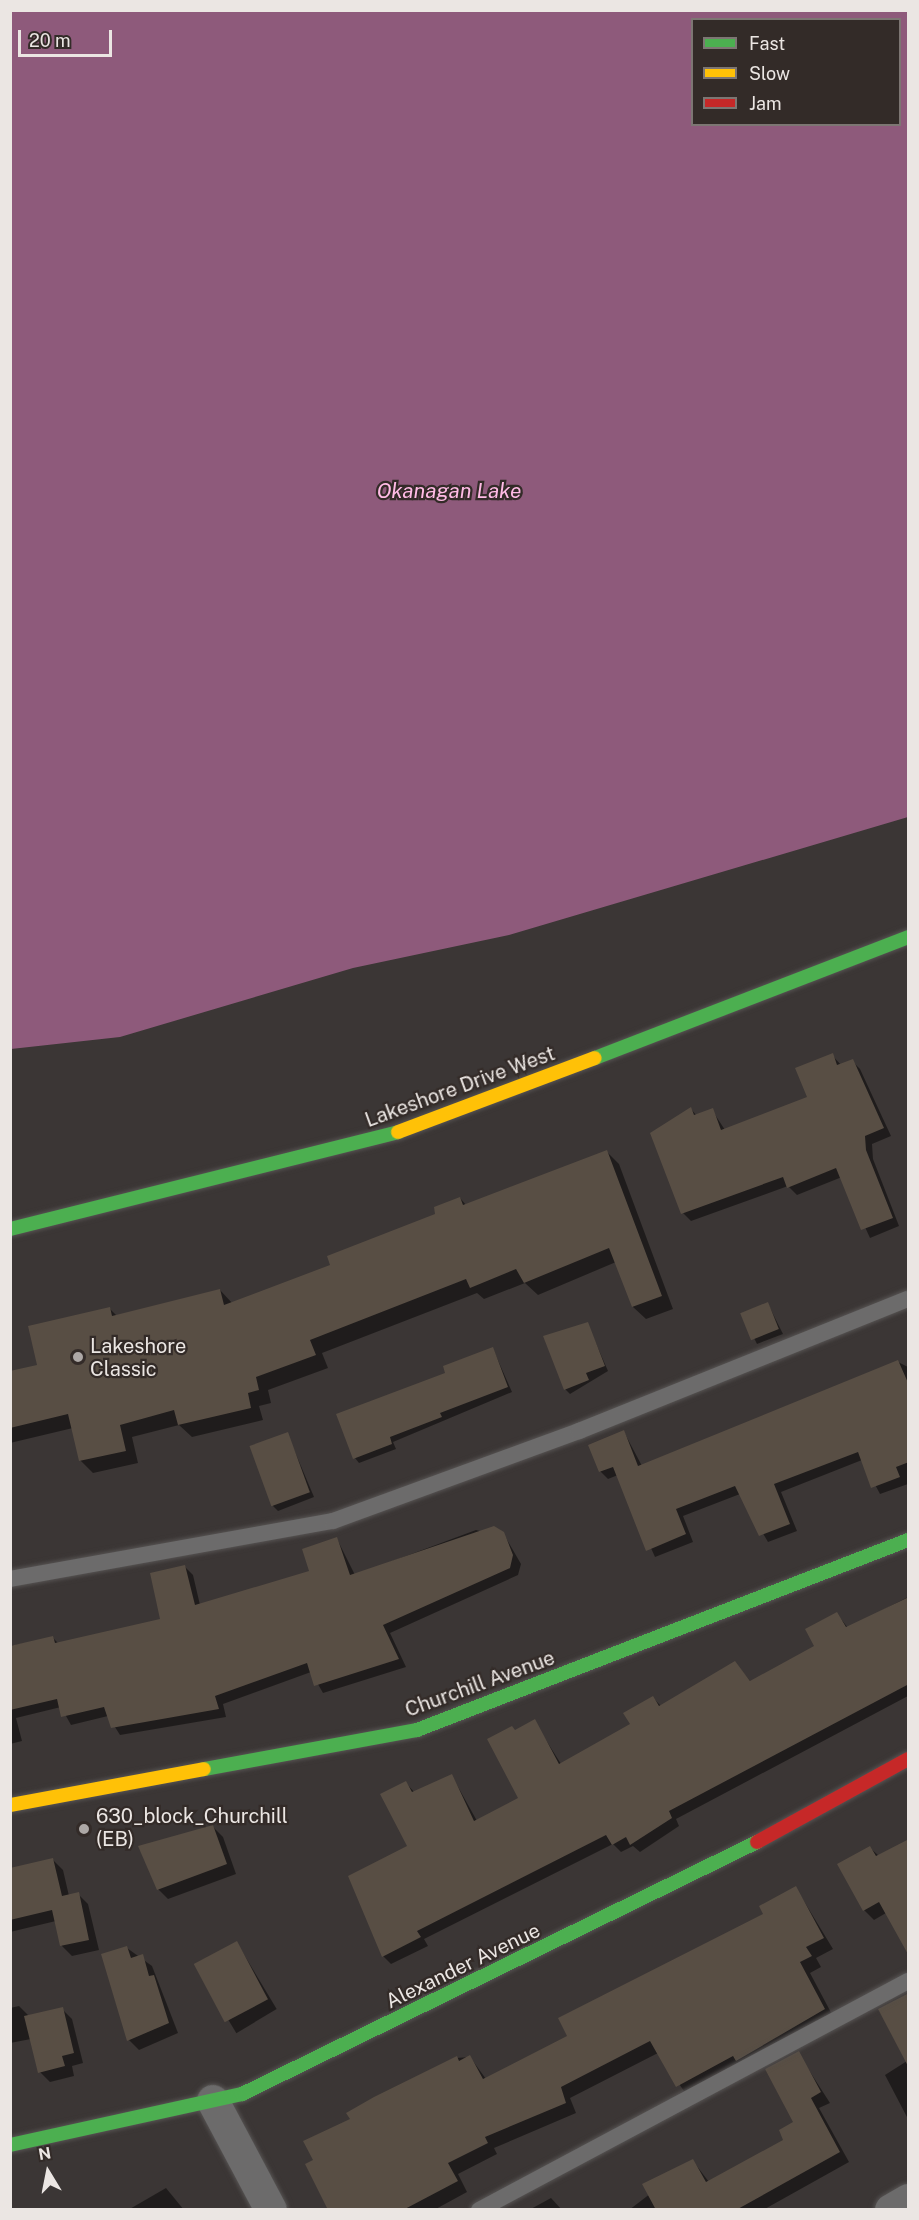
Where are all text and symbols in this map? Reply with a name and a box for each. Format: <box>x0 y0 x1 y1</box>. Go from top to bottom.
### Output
scale bar <box>21 18 116 56</box>
legend <box>691 18 901 126</box>
text: 20 m <box>29 30 71 51</box>
text: Fast <box>749 33 785 54</box>
text: Slow <box>749 63 790 84</box>
text: Jam <box>749 93 782 114</box>
water label: Okanagan Lake <box>377 478 521 504</box>
street label: Lakeshore Drive West <box>361 1041 559 1133</box>
place label: Lakeshore Classic <box>90 1334 186 1381</box>
marker: Lakeshore Classic <box>71 1350 85 1364</box>
street label: Churchill Avenue <box>402 1646 558 1722</box>
place label: 630_block_Churchill (EB) <box>96 1805 288 1852</box>
marker: 630_block_Churchill (EB) <box>77 1822 91 1836</box>
street label: Alexander Avenue <box>382 1918 544 2014</box>
north arrow <box>18 2142 78 2202</box>
text: N <box>37 2143 53 2164</box>

